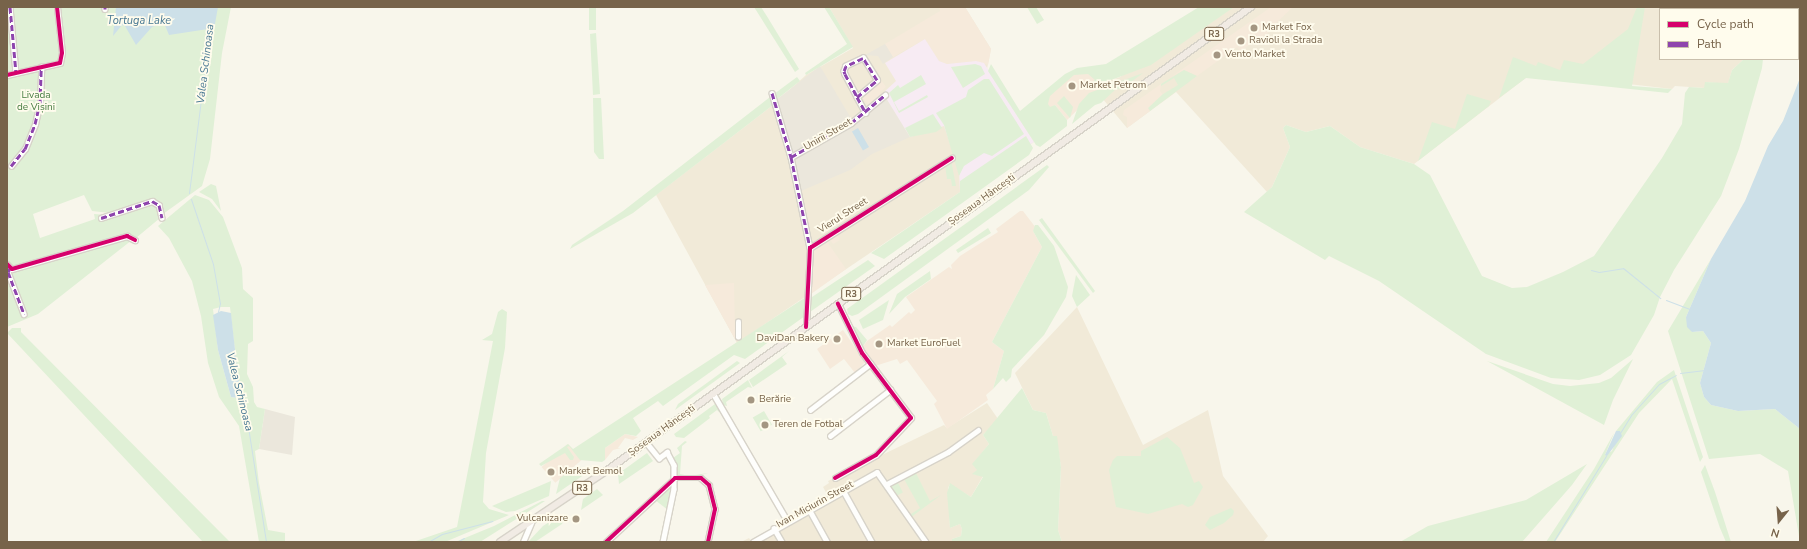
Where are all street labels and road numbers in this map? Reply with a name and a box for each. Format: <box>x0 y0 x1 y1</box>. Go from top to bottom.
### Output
road number: R3 <box>1204 27 1224 41</box>
street label: Unirii Street <box>802 116 854 154</box>
street label: Șoseaua Hâncești <box>946 172 1018 228</box>
street label: Vierul Street <box>816 196 870 236</box>
road number: R3 <box>841 287 861 301</box>
street label: Șoseaua Hâncești <box>626 403 698 459</box>
street label: Ivan Miciurin Street <box>774 479 856 531</box>
road number: R3 <box>572 481 592 495</box>

